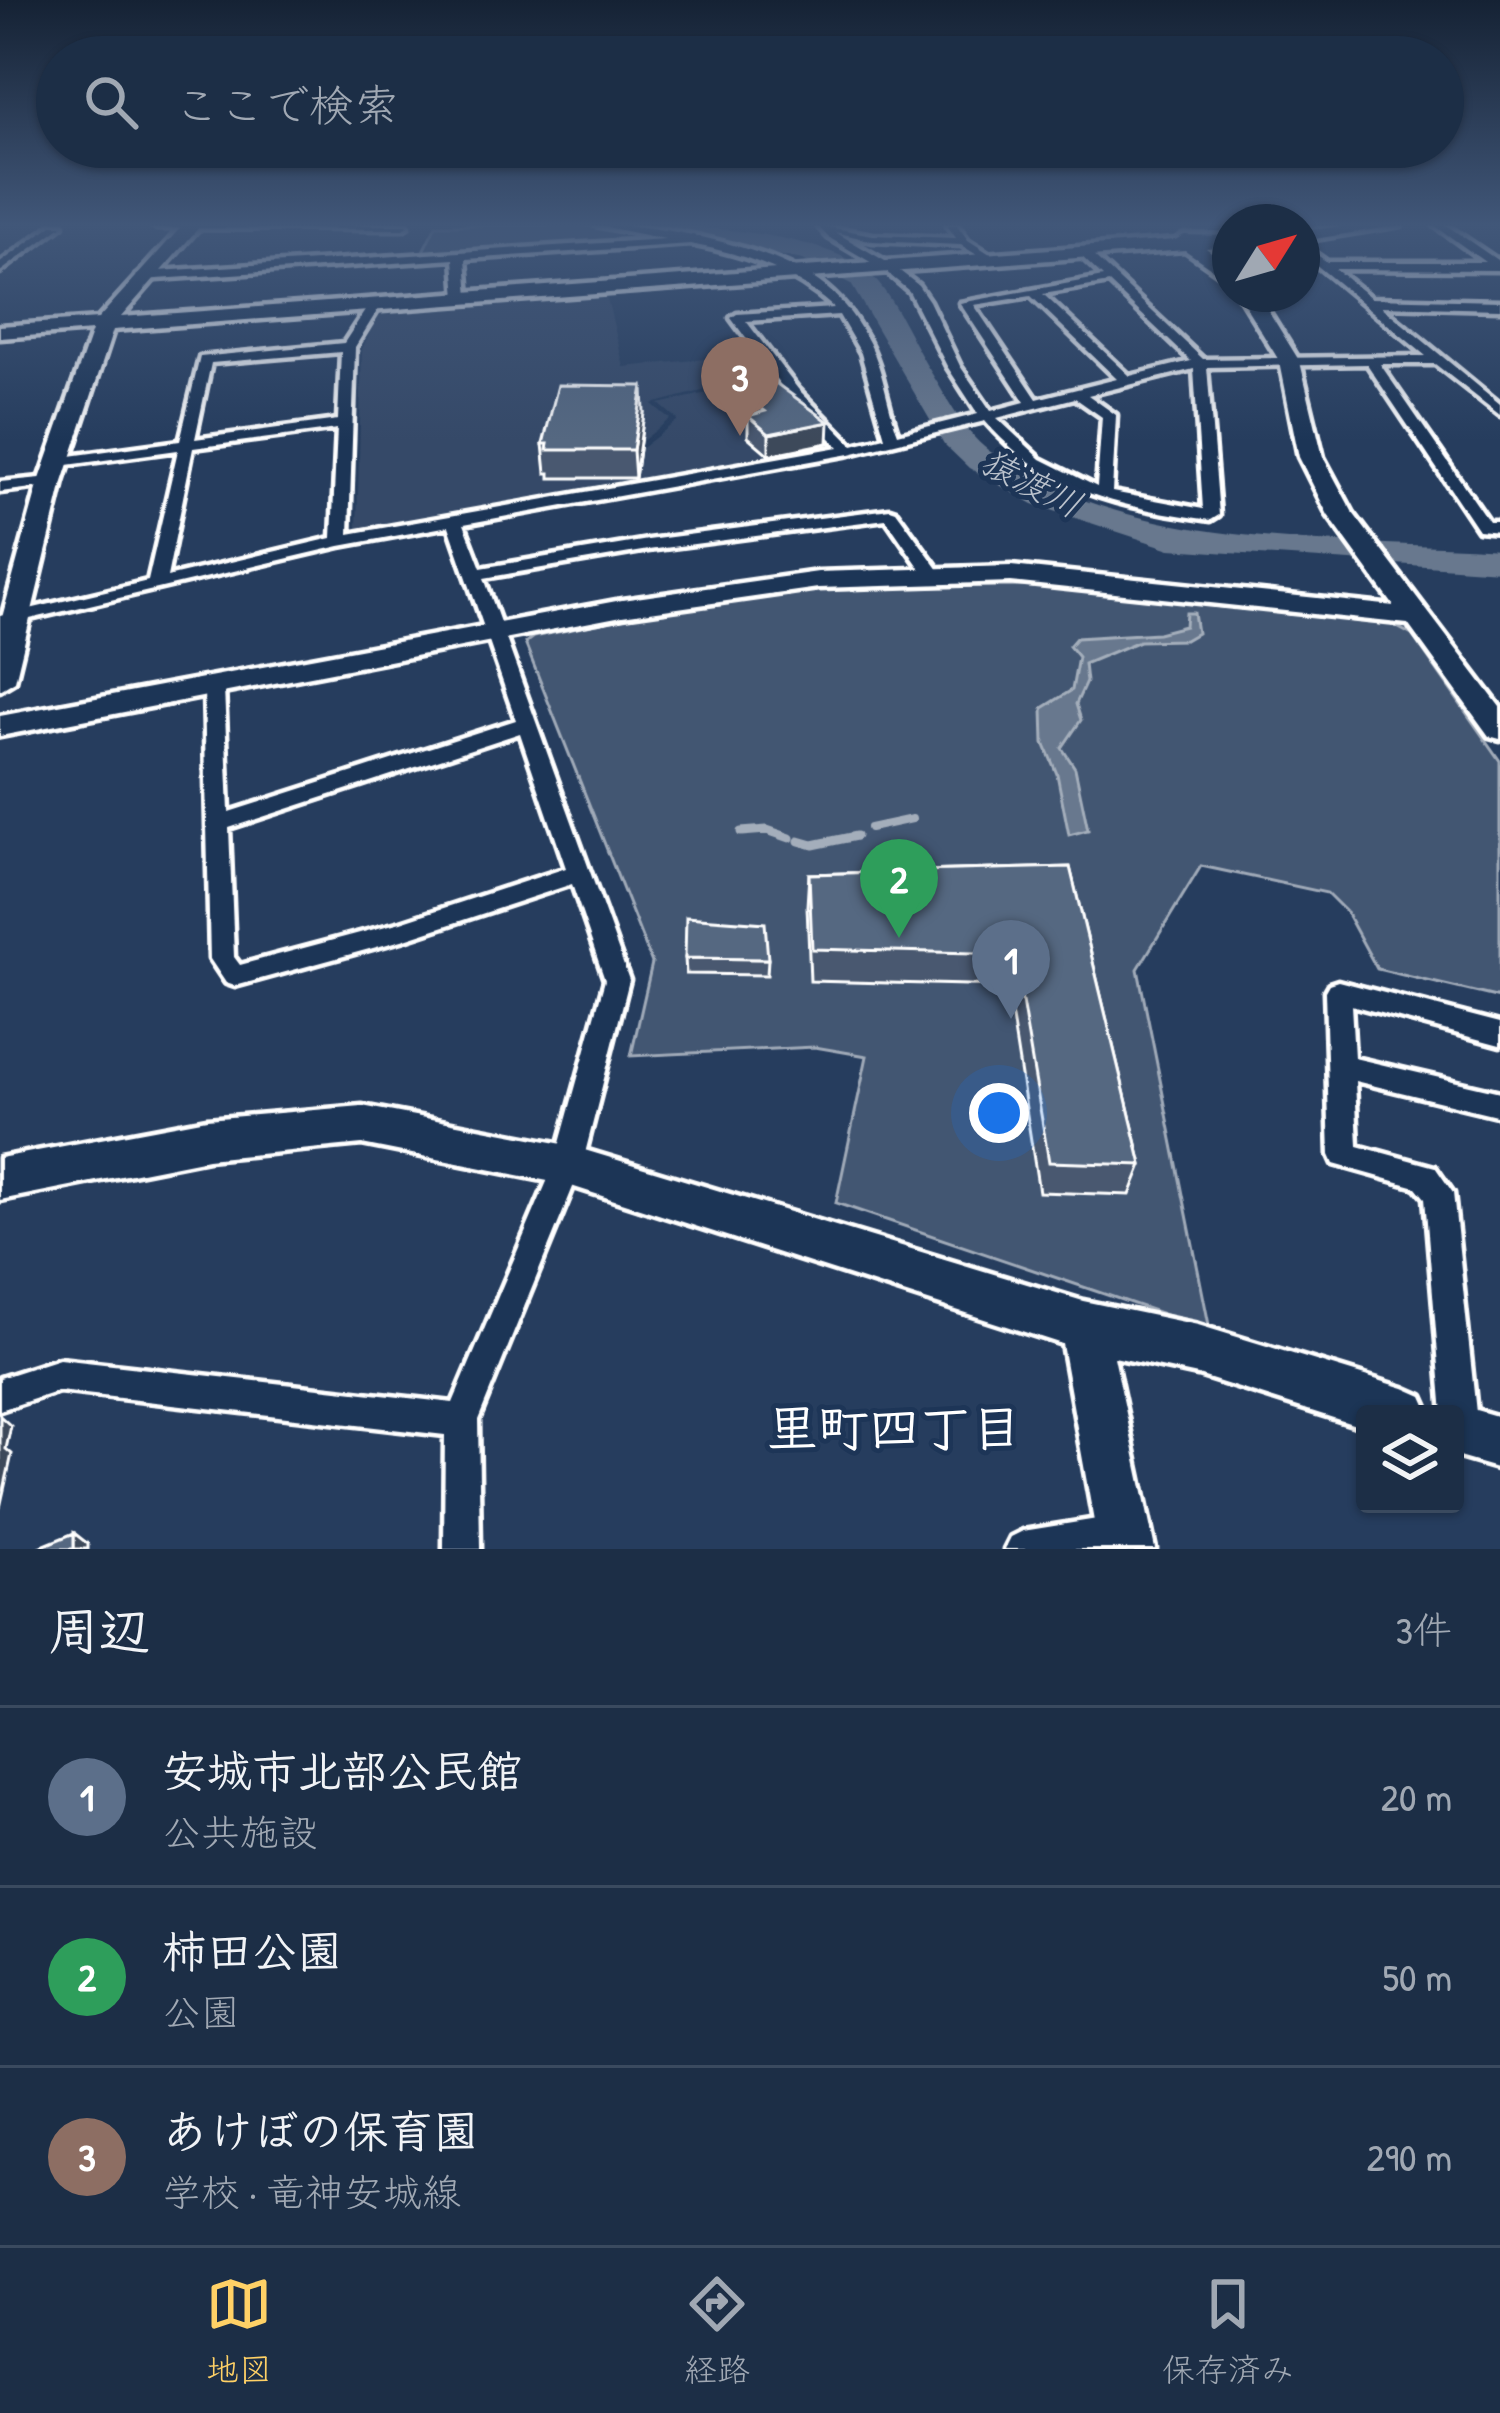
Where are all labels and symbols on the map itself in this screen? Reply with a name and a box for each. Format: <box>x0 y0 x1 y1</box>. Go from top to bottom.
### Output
north arrow <box>1212 204 1320 312</box>
pin: 3 <box>701 337 779 436</box>
water label: 猿渡川 <box>973 436 1091 528</box>
pin: 2 <box>860 839 938 938</box>
pin: 1 <box>972 920 1050 1019</box>
your location <box>969 1083 1029 1143</box>
district label: 里町四丁目 <box>766 1393 1022 1462</box>

